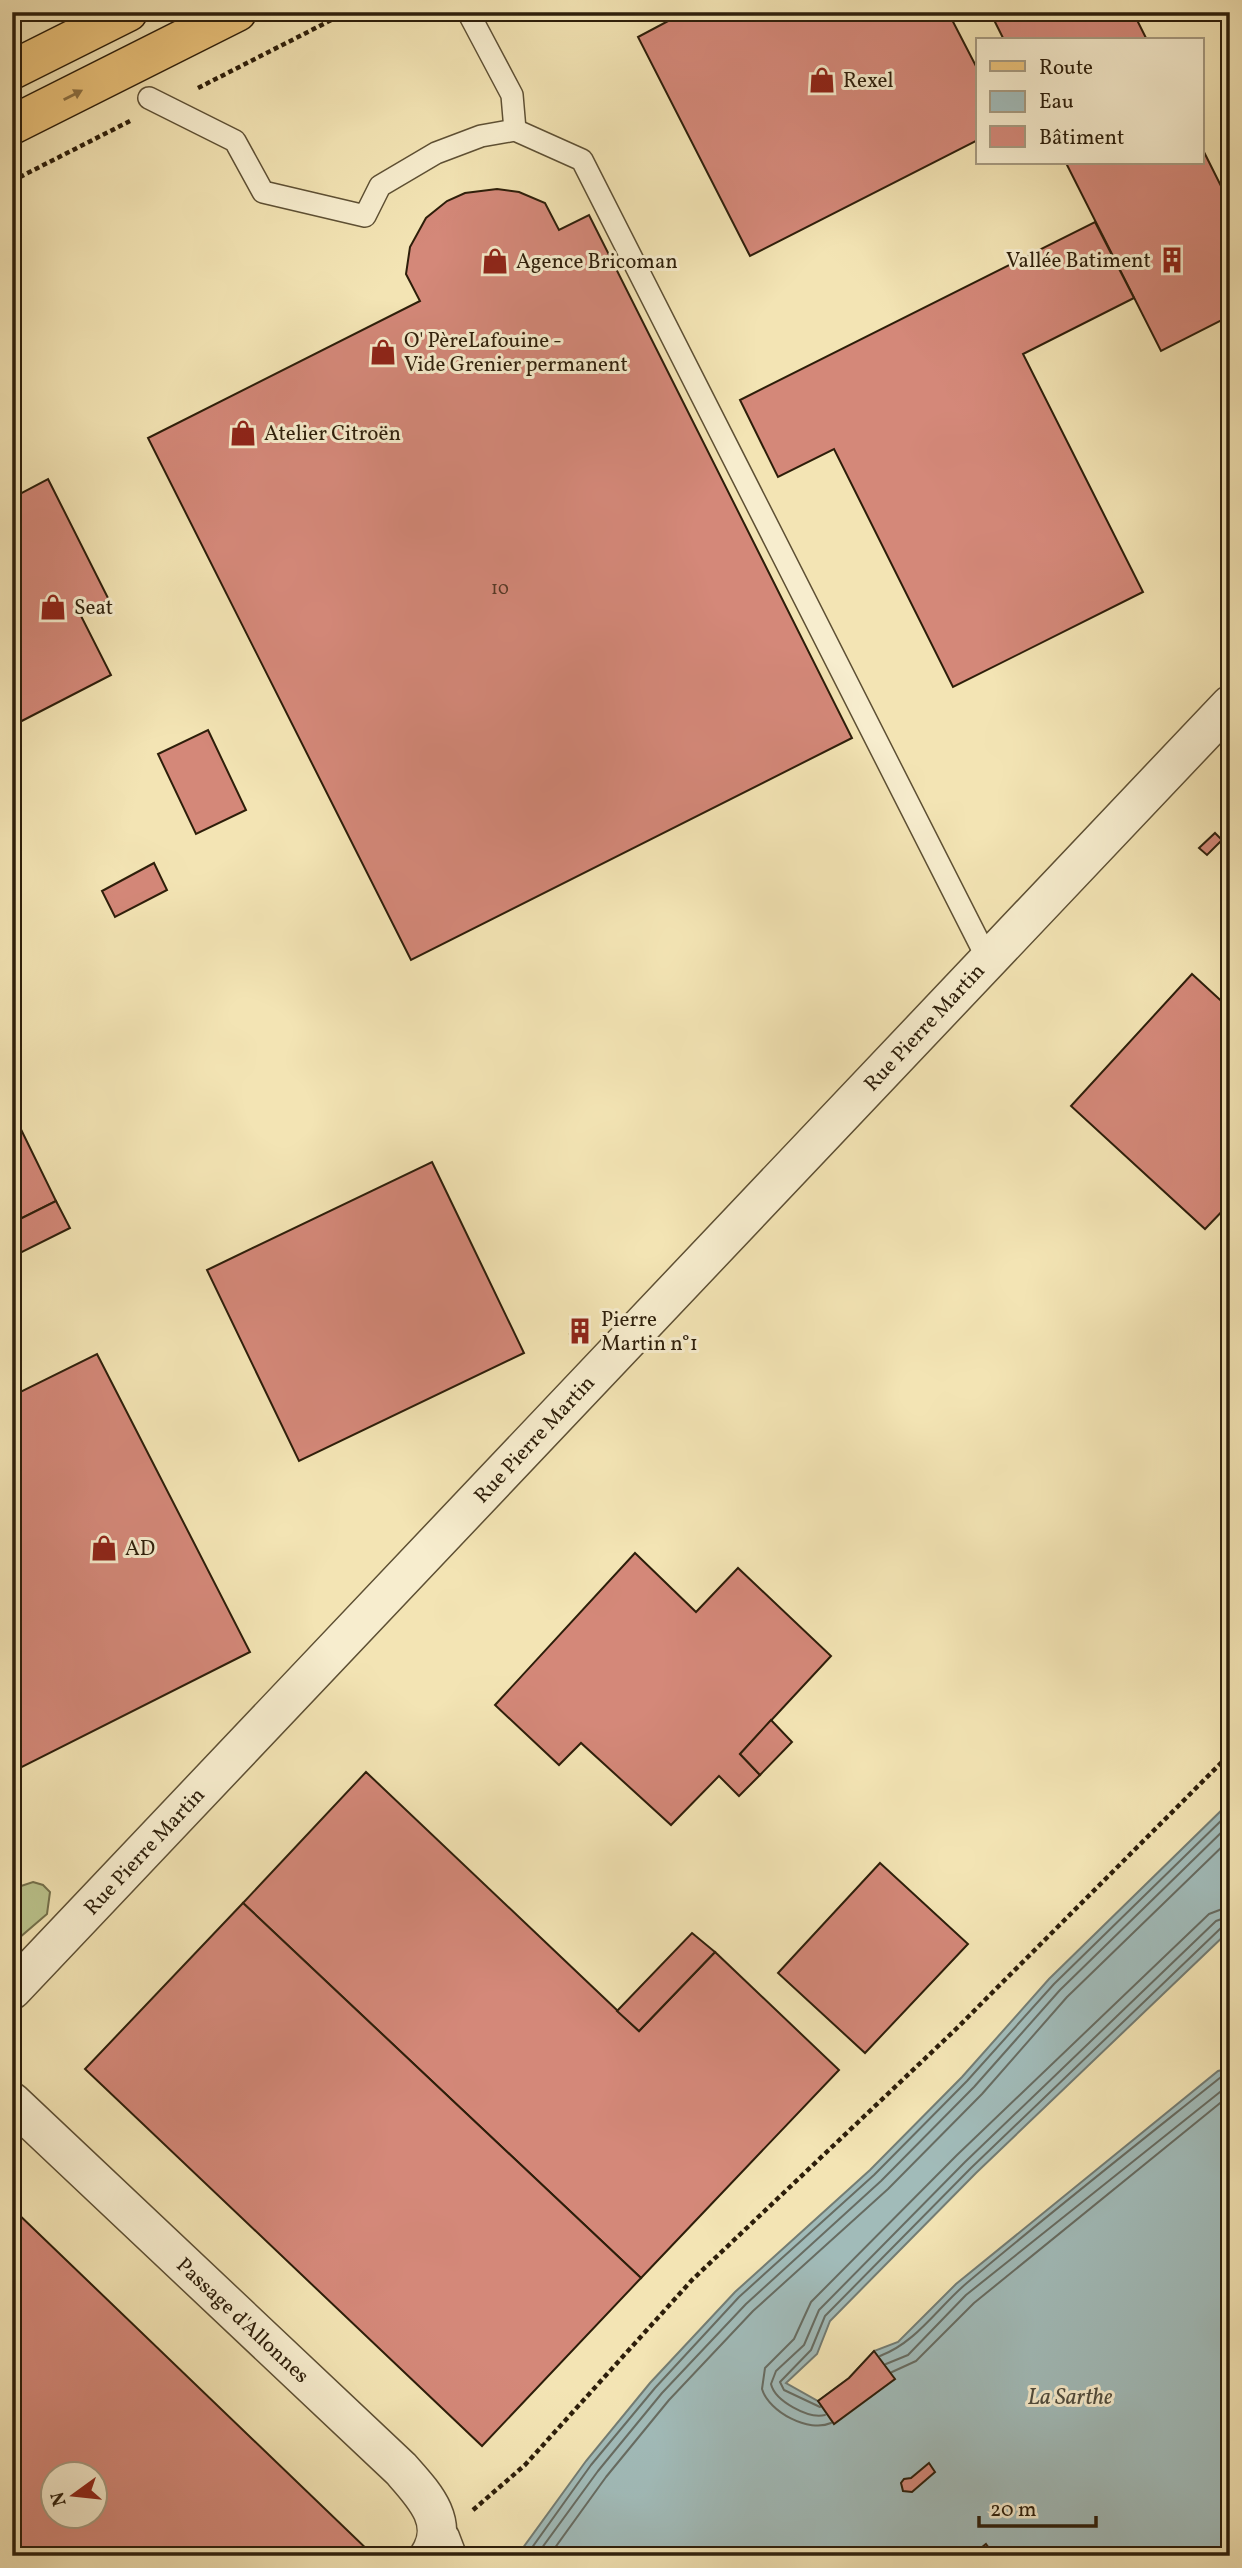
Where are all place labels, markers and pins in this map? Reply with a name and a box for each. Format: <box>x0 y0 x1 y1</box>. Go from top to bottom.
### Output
shop icon: Rexel <box>807 65 837 95</box>
place label: Rexel <box>843 67 894 96</box>
building icon: Vallée Batiment <box>1157 245 1187 275</box>
shop icon: Agence Bricoman <box>480 246 510 276</box>
place label: Vallée Batiment <box>1006 247 1151 276</box>
place label: Agence Bricoman <box>516 248 678 277</box>
place label: O' PèreLafouine - Vide Grenier permanent <box>404 327 628 380</box>
shop icon: O' PèreLafouine - Vide Grenier permanent <box>368 337 398 367</box>
shop icon: Atelier Citroën <box>228 418 258 448</box>
place label: Atelier Citroën <box>264 420 401 449</box>
shop icon: Seat <box>38 592 68 622</box>
place label: Seat <box>74 594 113 623</box>
place label: Pierre Martin n°1 <box>601 1306 698 1359</box>
building icon: Pierre Martin n°1 <box>565 1316 595 1346</box>
shop icon: AD <box>89 1533 119 1563</box>
place label: AD <box>125 1535 155 1564</box>

